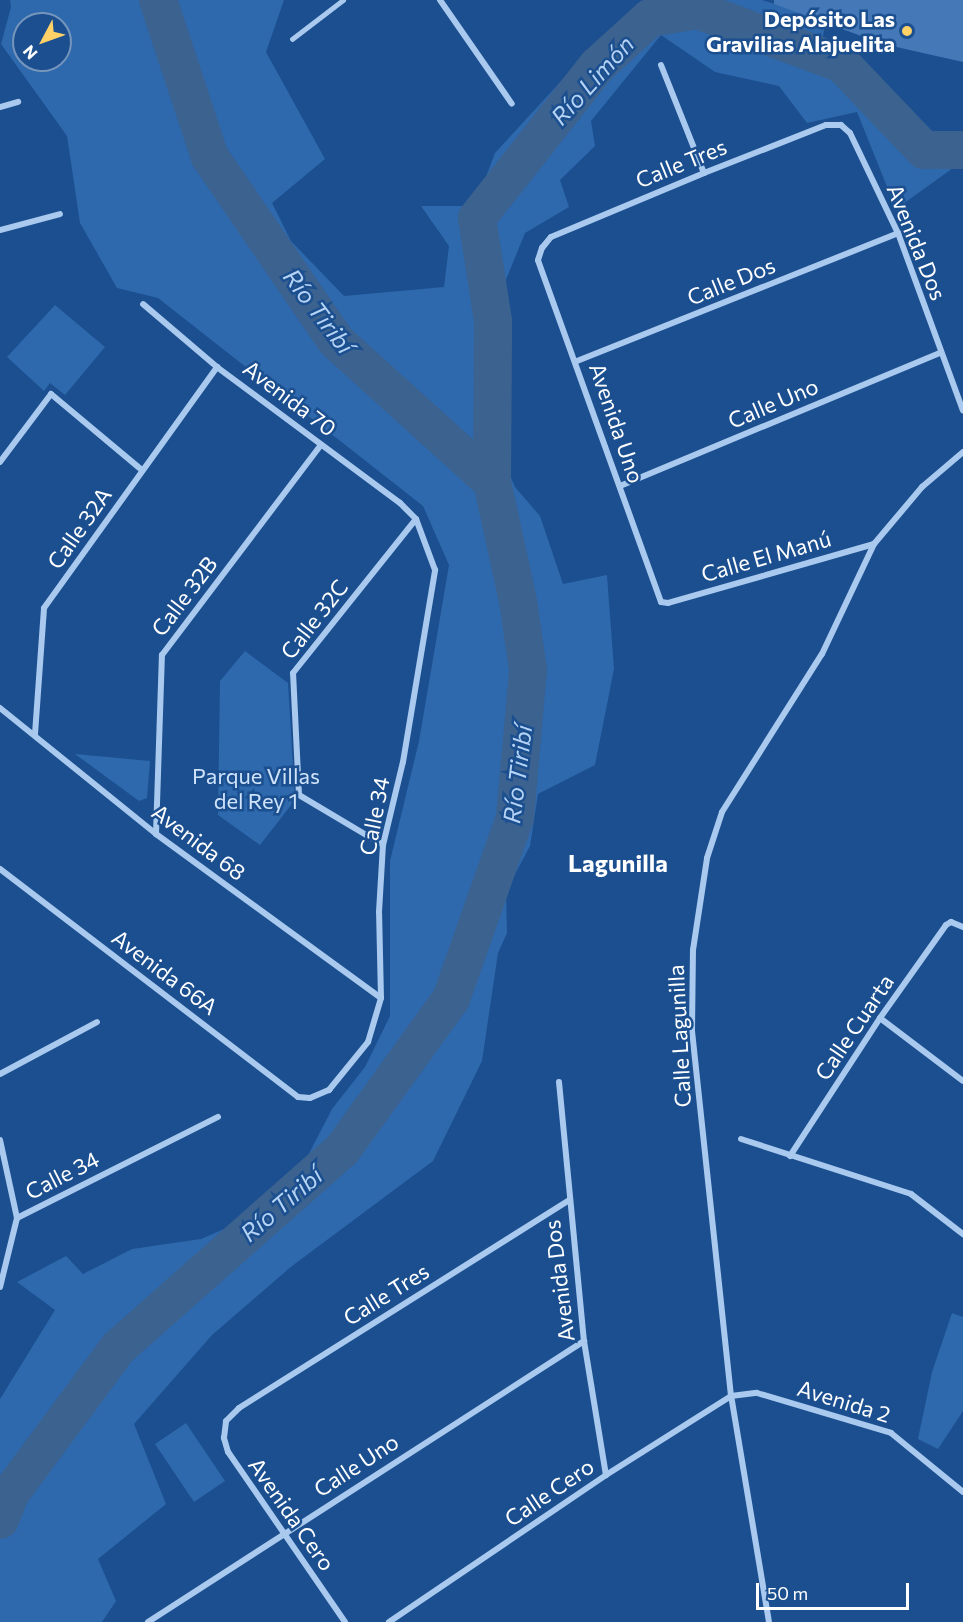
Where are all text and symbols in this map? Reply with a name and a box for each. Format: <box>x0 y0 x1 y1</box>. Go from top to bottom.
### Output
place label: Depósito Las Gravilias Alajuelita <box>706 5 895 56</box>
north arrow <box>12 12 72 72</box>
marker: Depósito Las Gravilias Alajuelita <box>900 24 914 38</box>
water label: Río Limón <box>544 29 640 131</box>
text: N <box>18 42 41 64</box>
street label: Calle Tres <box>632 133 730 193</box>
street label: Avenida Dos <box>882 180 952 304</box>
street label: Calle Dos <box>683 251 779 311</box>
water label: Río Tiribí <box>278 263 360 359</box>
street label: Avenida 70 <box>238 355 342 441</box>
street label: Avenida Uno <box>584 359 650 487</box>
street label: Calle Uno <box>724 372 822 434</box>
street label: Calle 32A <box>41 482 117 574</box>
street label: Calle El Manú <box>698 525 834 587</box>
street label: Calle 32B <box>146 551 222 641</box>
street label: Calle 32C <box>275 574 353 664</box>
water label: Río Tiribí <box>497 723 537 825</box>
park label: Parque Villas del Rey 1 <box>192 762 320 813</box>
street label: Calle 34 <box>353 775 395 857</box>
street label: Avenida 68 <box>147 798 251 886</box>
district label: Lagunilla <box>568 849 668 877</box>
street label: Avenida 66A <box>107 924 223 1020</box>
street label: Calle Lagunilla <box>662 964 696 1108</box>
street label: Calle Cuarta <box>809 969 899 1085</box>
street label: Calle 34 <box>21 1145 103 1205</box>
water label: Río Tiribí <box>234 1161 328 1247</box>
street label: Avenida Dos <box>538 1219 580 1343</box>
street label: Calle Tres <box>338 1257 434 1331</box>
street label: Avenida 2 <box>794 1374 894 1428</box>
street label: Calle Uno <box>309 1428 403 1502</box>
street label: Avenida Cero <box>243 1452 341 1576</box>
street label: Calle Cero <box>499 1453 599 1531</box>
scale bar <box>759 1571 912 1609</box>
text: 50 m <box>767 1582 808 1604</box>

